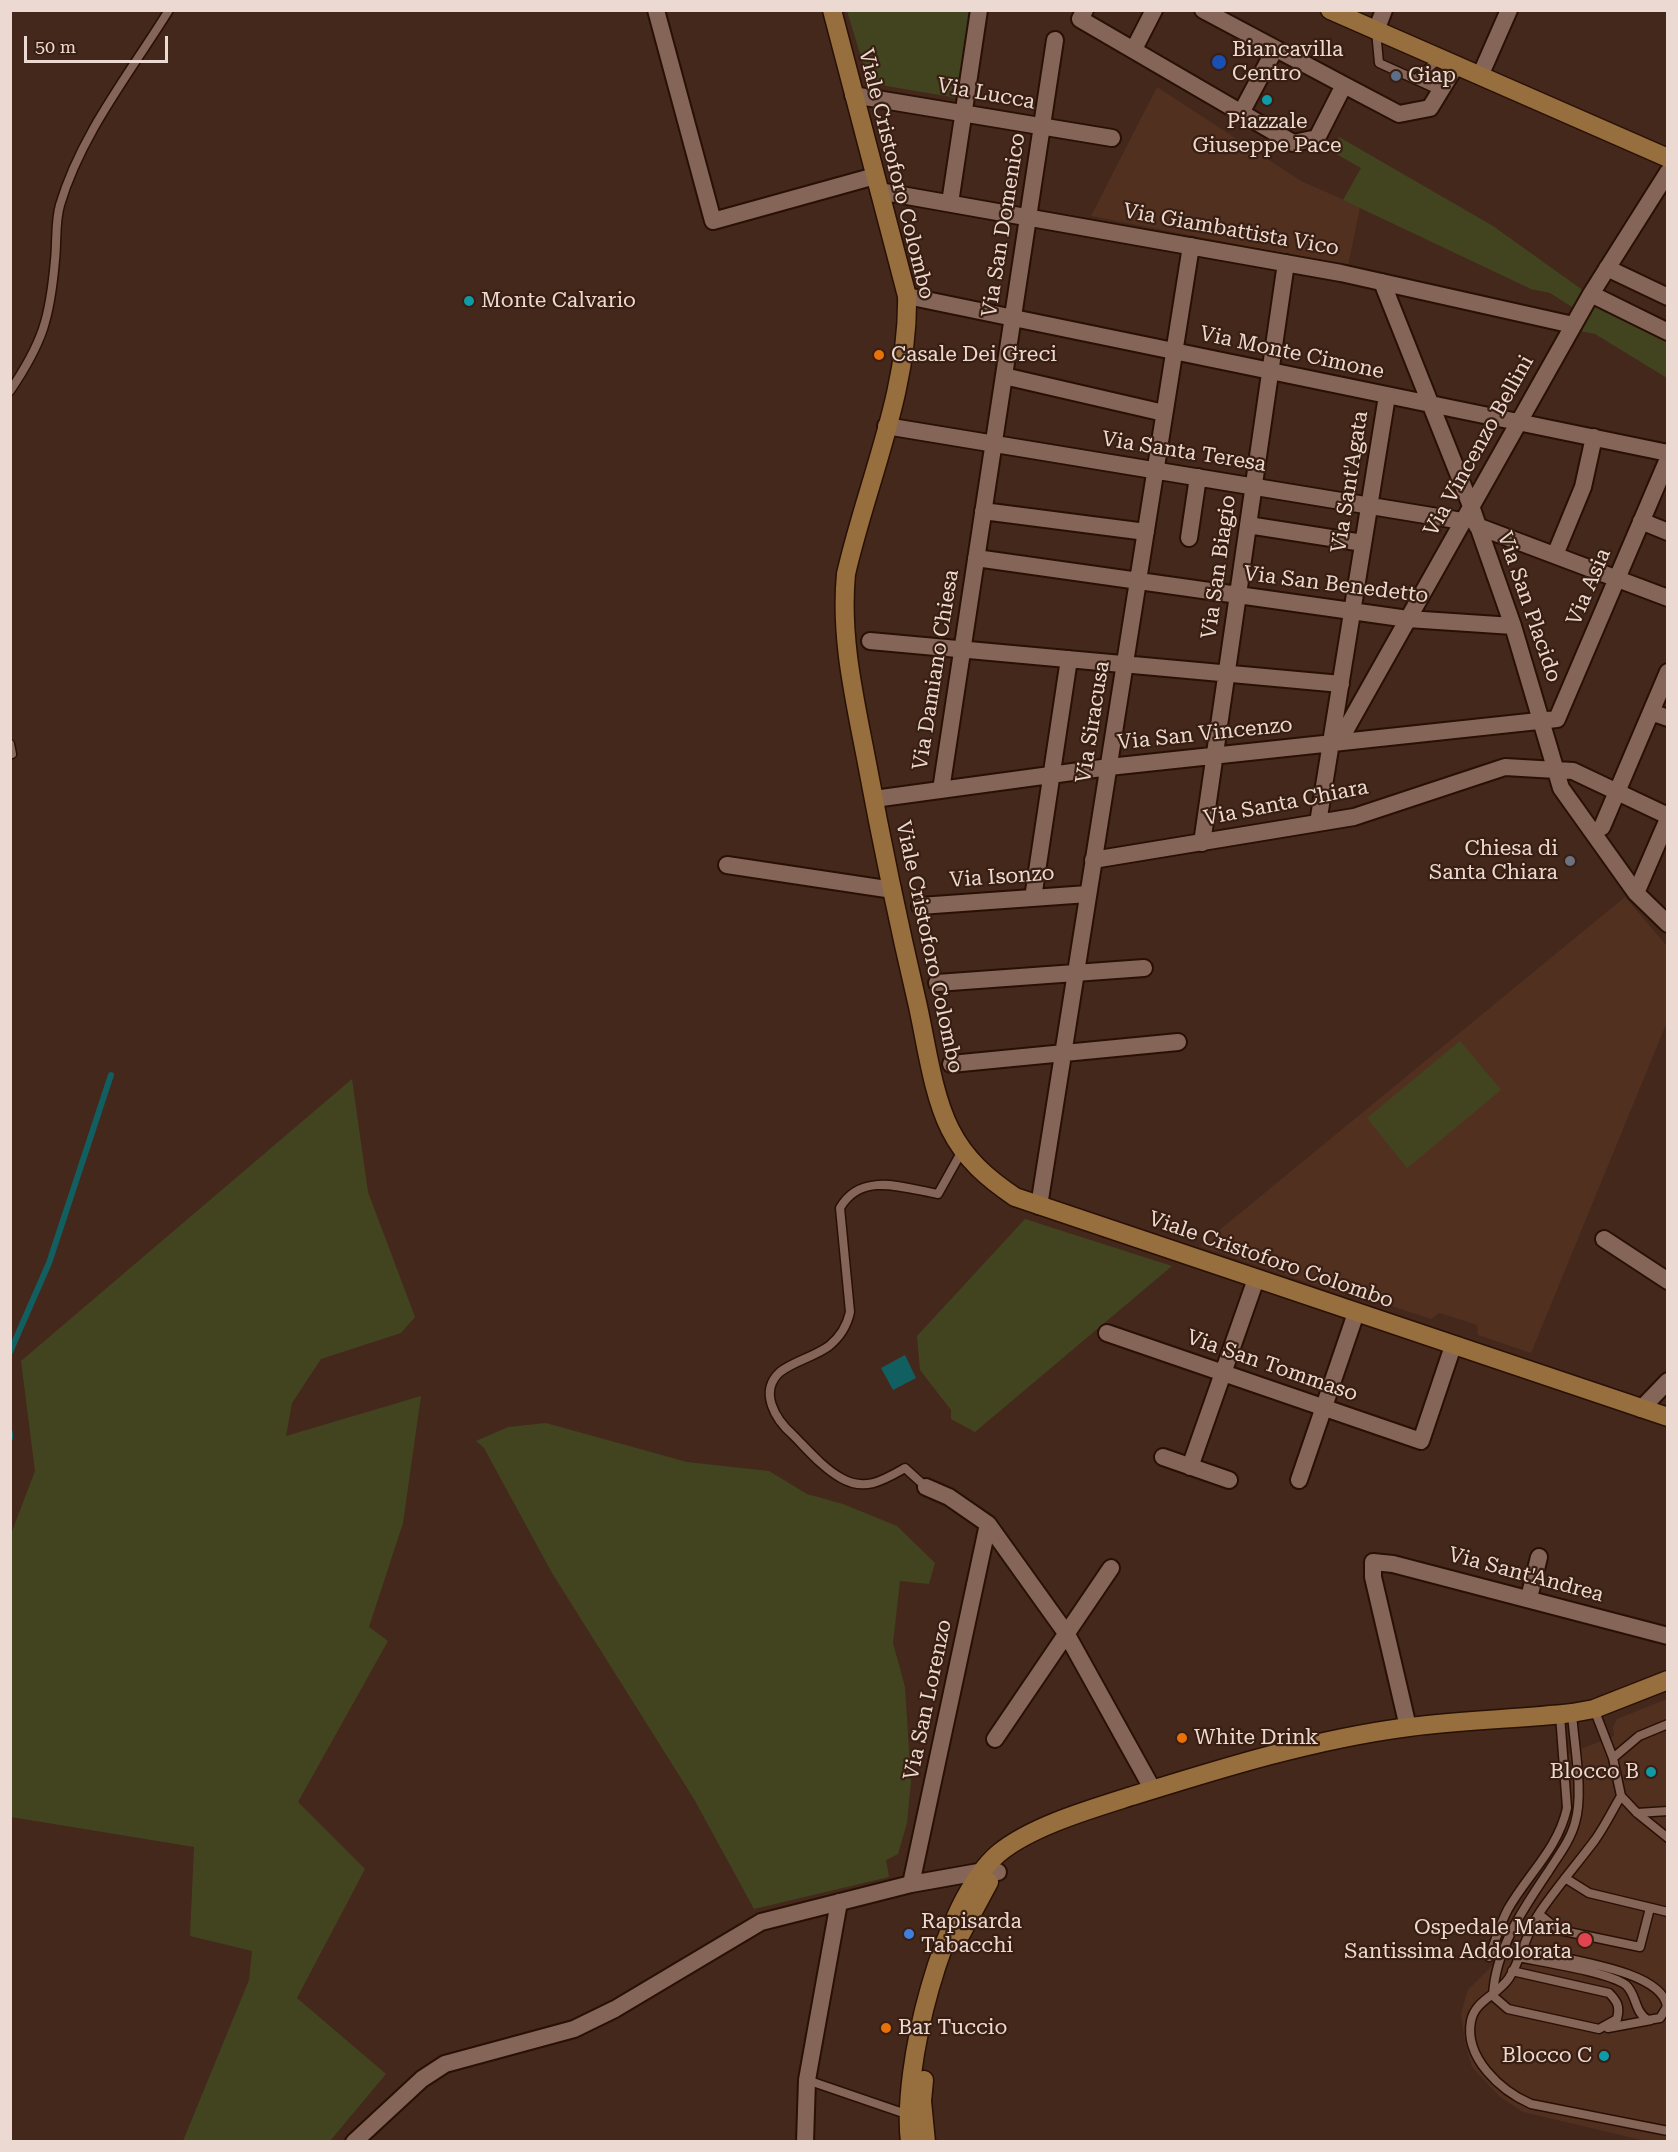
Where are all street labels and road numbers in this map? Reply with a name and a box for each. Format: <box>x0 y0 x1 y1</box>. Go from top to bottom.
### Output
street label: Viale Cristoforo Colombo <box>853 46 939 302</box>
street label: Via Lucca <box>935 73 1037 115</box>
street label: Via San Domenico <box>977 131 1031 319</box>
street label: Via Giambattista Vico <box>1121 199 1341 261</box>
street label: Via Monte Cimone <box>1198 321 1386 385</box>
street label: Via Vincenzo Bellini <box>1419 351 1539 541</box>
street label: Via Sant'Agata <box>1326 409 1374 555</box>
street label: Via Santa Teresa <box>1100 427 1268 477</box>
street label: Via San Biagio <box>1196 493 1242 641</box>
street label: Via San Placido <box>1491 529 1567 685</box>
street label: Via Asia <box>1562 545 1616 629</box>
street label: Via San Benedetto <box>1242 561 1430 609</box>
street label: Via Damiano Chiesa <box>908 568 964 772</box>
street label: Via Siracusa <box>1071 659 1115 785</box>
street label: Via San Vincenzo <box>1116 712 1294 756</box>
street label: Via Santa Chiara <box>1202 775 1370 831</box>
street label: Viale Cristoforo Colombo <box>890 819 968 1075</box>
street label: Via Isonzo <box>949 861 1055 893</box>
street label: Viale Cristoforo Colombo <box>1145 1206 1397 1314</box>
street label: Via San Tommaso <box>1183 1325 1361 1407</box>
street label: Via Sant'Andrea <box>1446 1542 1606 1608</box>
street label: Via San Lorenzo <box>899 1617 957 1783</box>

